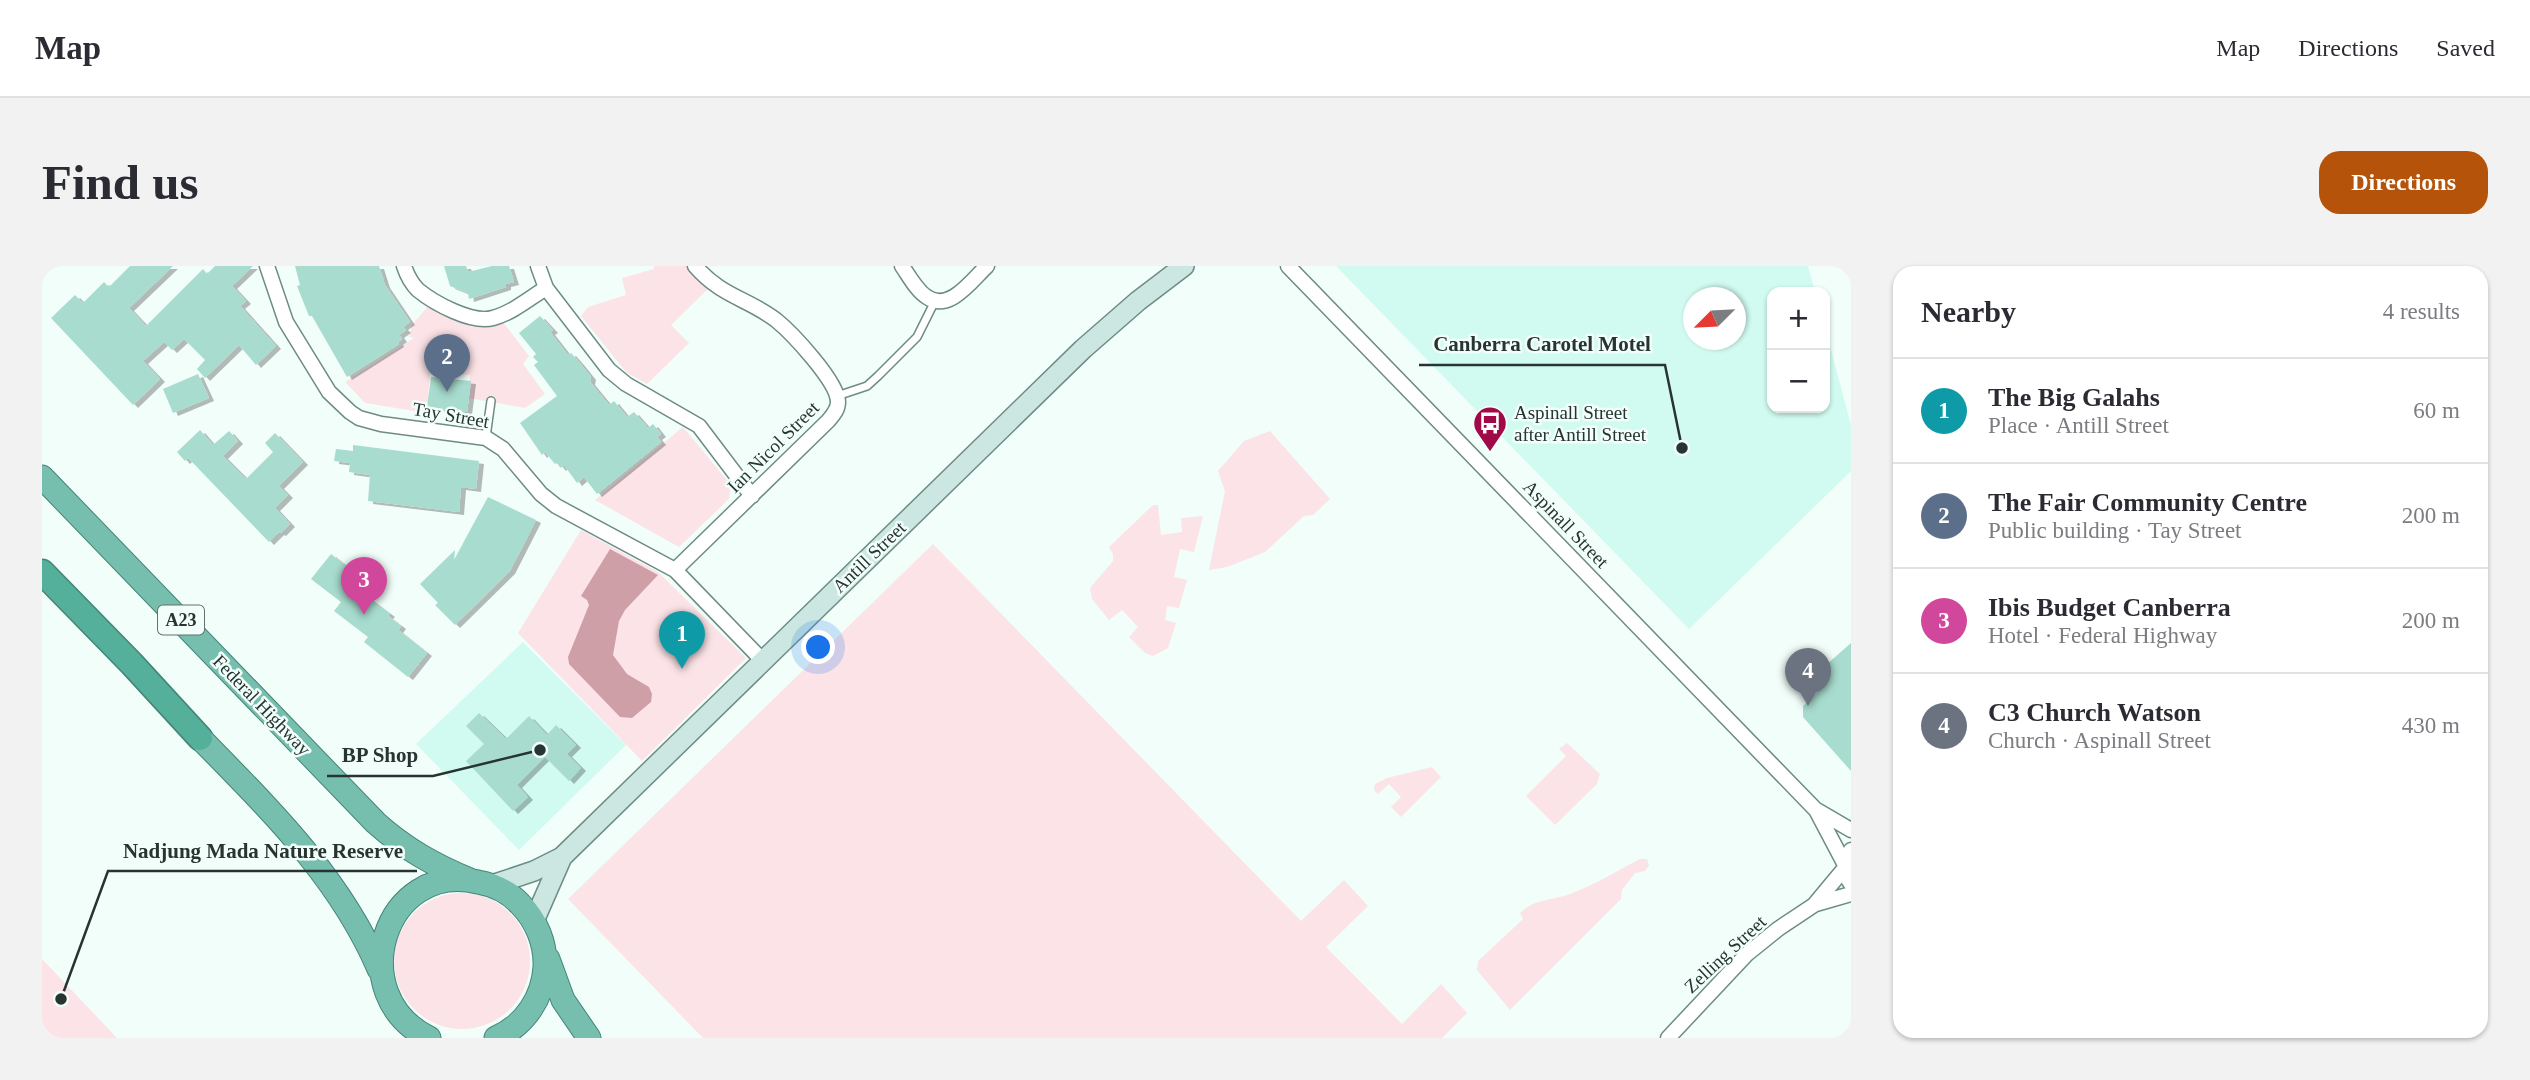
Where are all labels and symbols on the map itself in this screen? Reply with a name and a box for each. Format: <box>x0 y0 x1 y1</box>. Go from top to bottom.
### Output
north arrow <box>1683 287 1746 350</box>
callout: Canberra Carotel Motel <box>1419 323 1665 365</box>
text: Canberra Carotel Motel <box>1433 332 1651 356</box>
pin: 2 <box>424 334 470 392</box>
street label: Ian Nicol Street <box>723 397 823 497</box>
street label: Tay Street <box>411 398 492 432</box>
place label: Aspinall Street after Antill Street <box>1514 402 1647 445</box>
bus stop icon: Aspinall Street after Antill Street <box>1471 404 1509 453</box>
street label: Aspinall Street <box>1519 476 1613 573</box>
street label: Antill Street <box>828 517 910 597</box>
pin: 3 <box>341 557 387 615</box>
road number: A23 <box>158 606 204 634</box>
pin: 1 <box>659 611 705 669</box>
your location <box>801 630 835 664</box>
pin: 4 <box>1785 648 1831 706</box>
street label: Federal Highway <box>209 650 316 760</box>
callout: BP Shop <box>327 734 433 776</box>
text: BP Shop <box>342 743 418 767</box>
callout: Nadjung Mada Nature Reserve <box>108 829 417 871</box>
text: Nadjung Mada Nature Reserve <box>123 839 403 863</box>
street label: Zelling Street <box>1680 910 1771 997</box>

